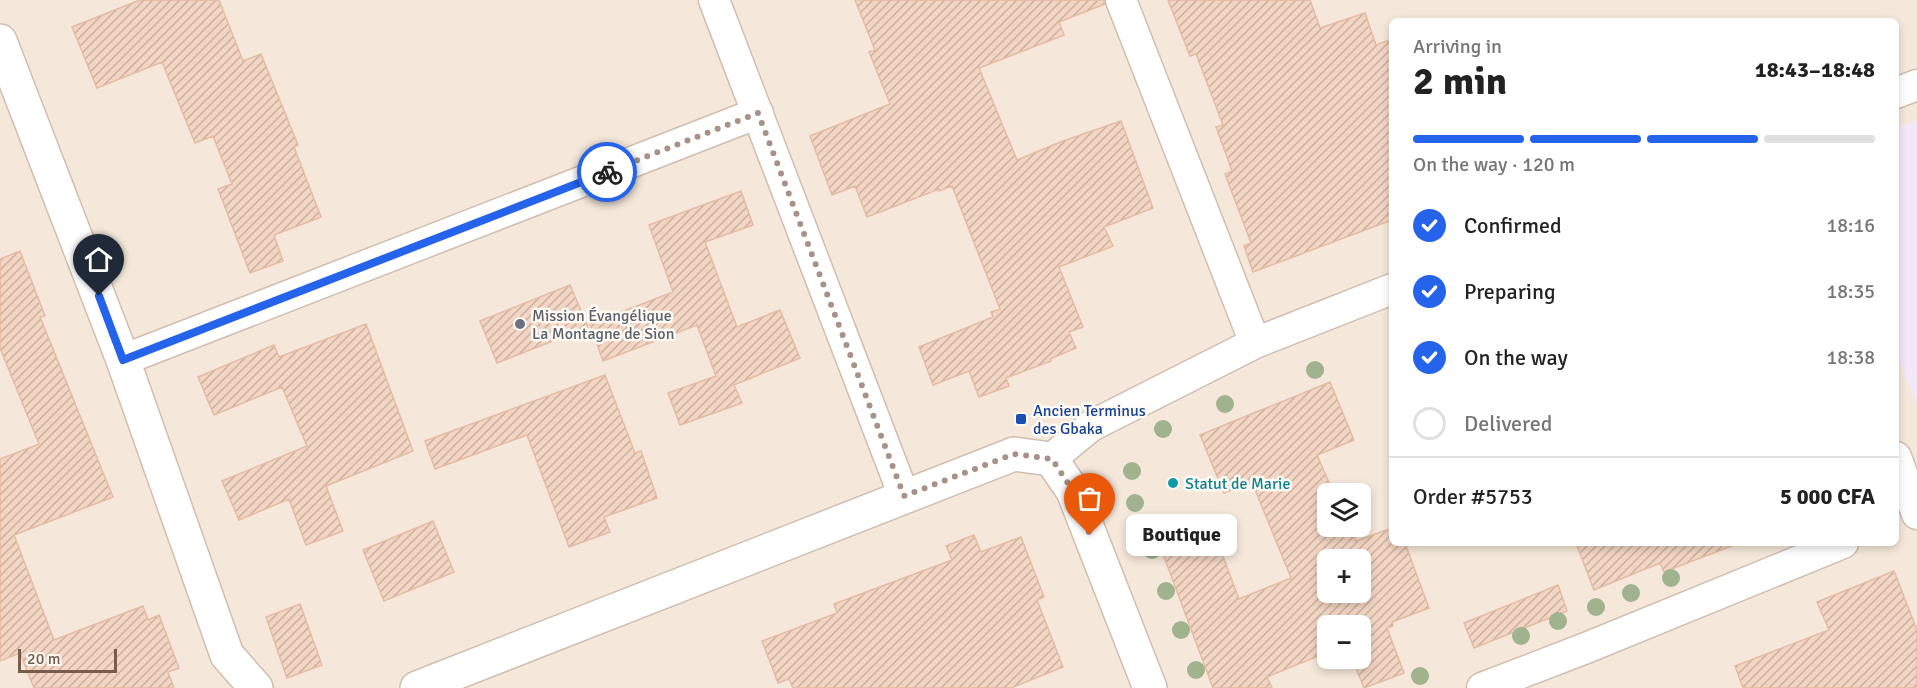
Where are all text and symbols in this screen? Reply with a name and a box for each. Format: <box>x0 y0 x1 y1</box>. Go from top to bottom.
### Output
text: Arriving in <box>1413 34 1502 59</box>
text: 18:43–18:48 <box>1755 56 1875 83</box>
text: 2 min <box>1413 57 1507 105</box>
courier <box>577 142 637 202</box>
text: On the way · 120 m <box>1413 152 1575 177</box>
icon: bike <box>591 156 624 189</box>
icon: check <box>1413 209 1446 242</box>
text: Confirmed <box>1464 212 1562 239</box>
text: 18:16 <box>1826 213 1875 238</box>
pin <box>73 234 124 296</box>
icon: home <box>82 243 115 276</box>
icon: check <box>1413 275 1446 308</box>
text: Preparing <box>1464 278 1556 305</box>
text: 18:35 <box>1826 279 1875 304</box>
place label: Mission Évangélique La Montagne de Sion <box>532 306 674 344</box>
marker: Mission Évangélique La Montagne de Sion <box>513 317 527 331</box>
icon: check <box>1413 341 1446 374</box>
text: On the way <box>1464 344 1568 371</box>
text: 18:38 <box>1826 345 1875 370</box>
place label: Ancien Terminus des Gbaka <box>1033 401 1146 439</box>
text: Delivered <box>1464 410 1552 437</box>
marker: Ancien Terminus des Gbaka <box>1014 412 1028 426</box>
pin <box>1064 473 1115 535</box>
place label: Statut de Marie <box>1185 474 1290 494</box>
marker: Statut de Marie <box>1166 476 1180 490</box>
icon: bag <box>1073 482 1106 515</box>
map controls <box>1317 483 1371 669</box>
button: layers <box>1317 483 1371 537</box>
text: Order #5753 <box>1413 483 1533 510</box>
text: 5 000 CFA <box>1780 483 1875 510</box>
callout: Boutique <box>1126 514 1237 556</box>
text: Boutique <box>1142 522 1221 547</box>
button: + <box>1317 549 1371 603</box>
button: − <box>1317 615 1371 669</box>
scale bar <box>18 646 117 674</box>
text: 20 m <box>27 649 61 669</box>

